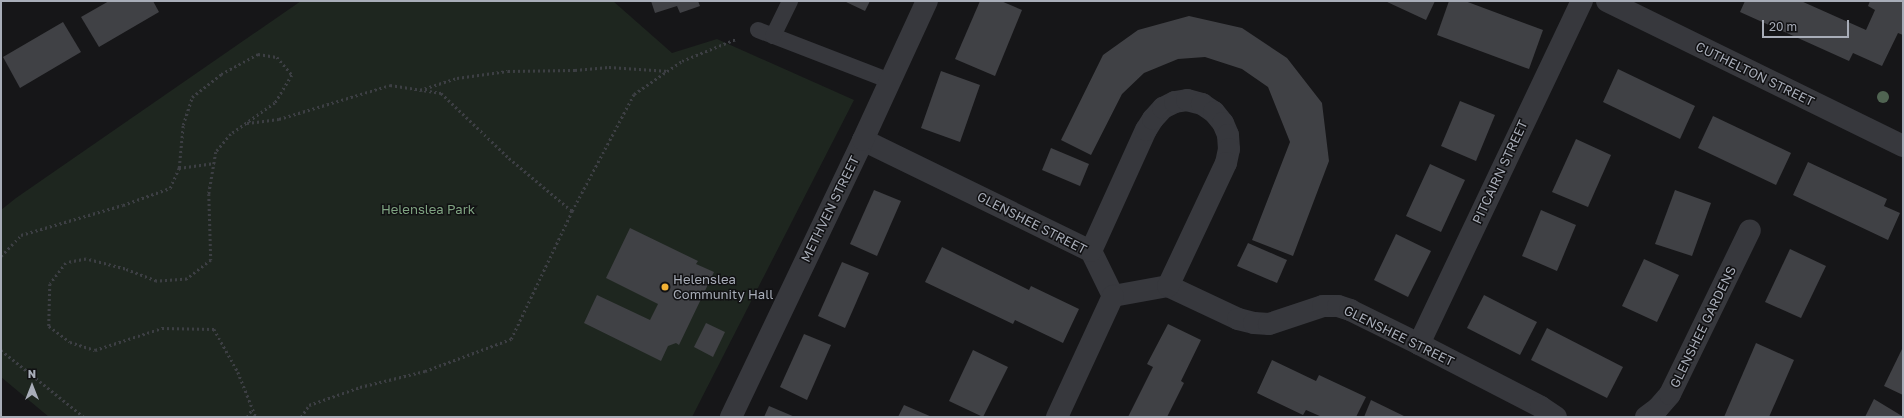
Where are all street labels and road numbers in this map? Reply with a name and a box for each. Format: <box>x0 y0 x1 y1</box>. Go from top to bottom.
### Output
street label: CUTHELTON STREET <box>1693 38 1817 110</box>
street label: PITCAIRN STREET <box>1469 118 1531 226</box>
street label: METHVEN STREET <box>798 153 862 265</box>
street label: GLENSHEE STREET <box>975 189 1089 257</box>
street label: GLENSHEE GARDENS <box>1667 264 1739 390</box>
street label: GLENSHEE STREET <box>1341 303 1457 369</box>

